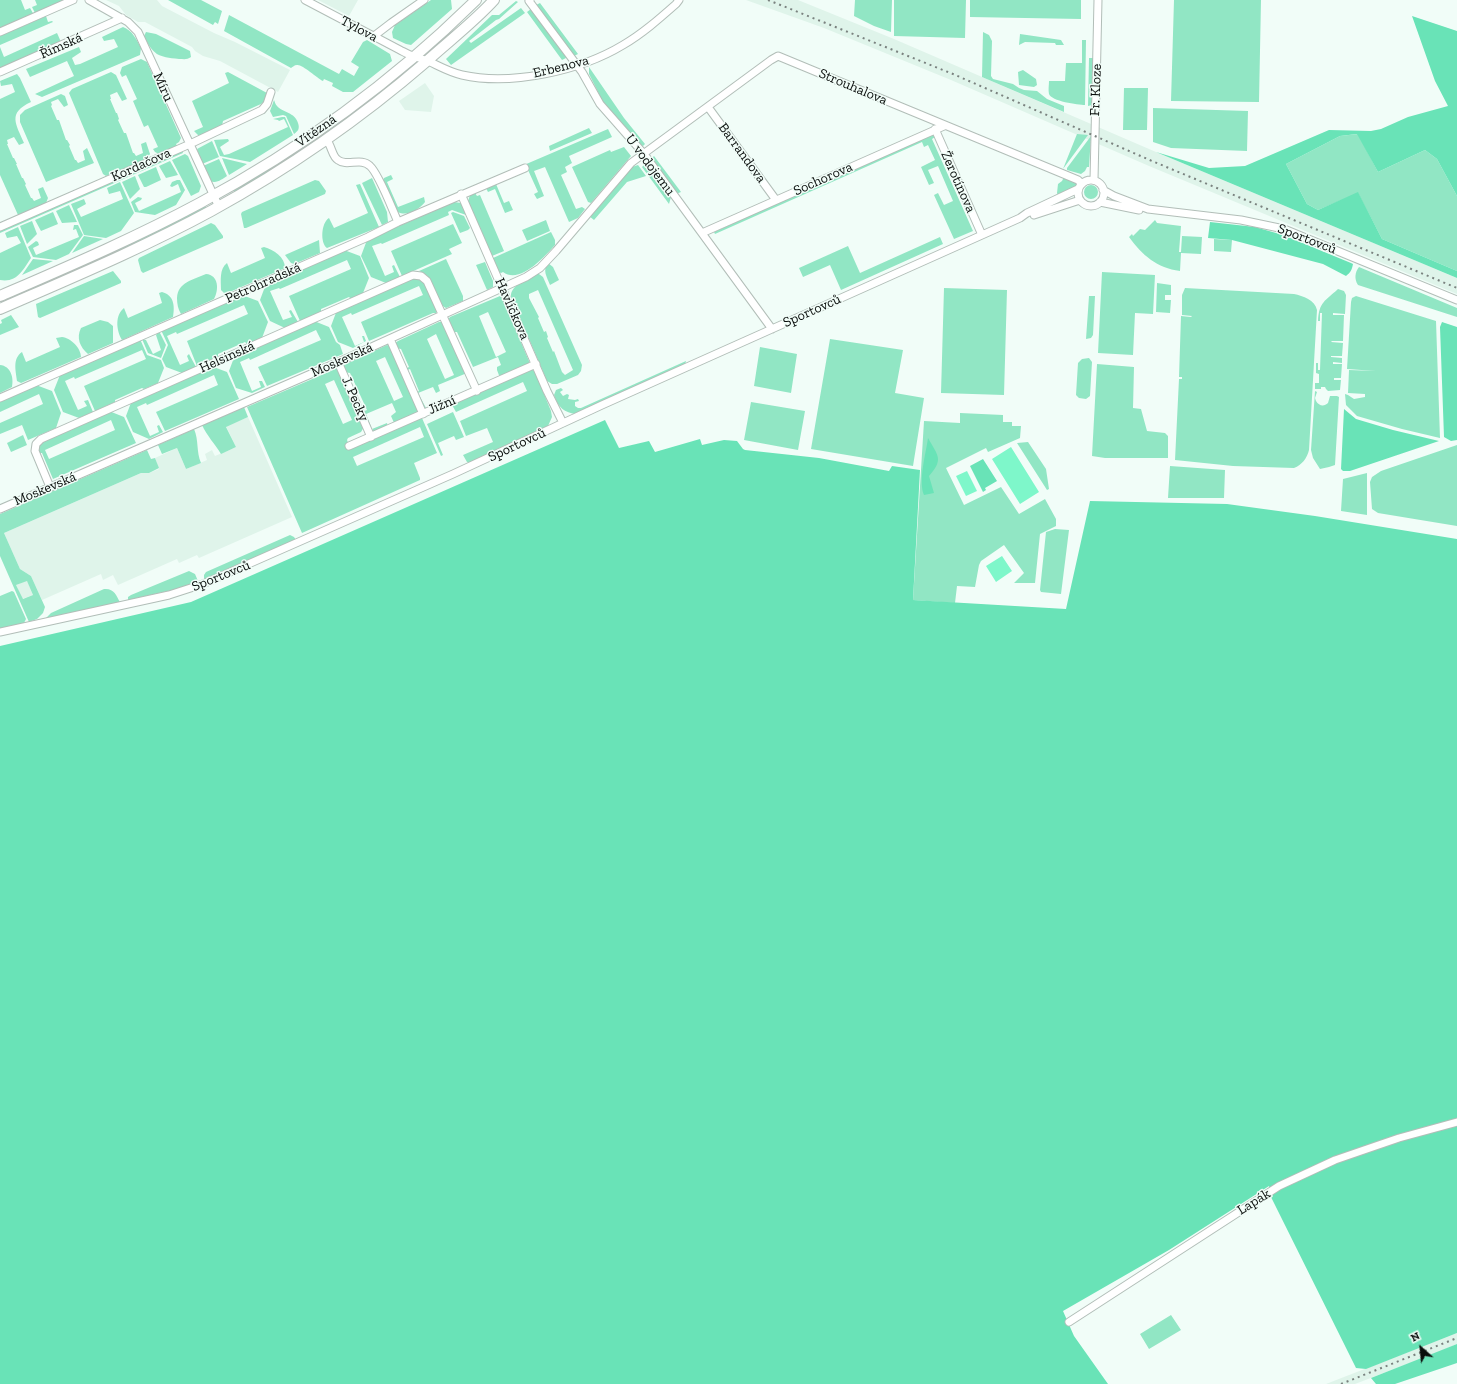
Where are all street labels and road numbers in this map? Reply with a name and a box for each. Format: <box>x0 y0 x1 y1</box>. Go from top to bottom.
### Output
street label: Tylova <box>337 12 381 46</box>
street label: Římská <box>37 29 85 63</box>
street label: Erbenova <box>531 52 591 82</box>
street label: Fr. Kloze <box>1087 64 1105 116</box>
street label: Strouhalova <box>816 65 890 109</box>
street label: Míru <box>149 70 177 104</box>
street label: Vítězná <box>292 111 340 151</box>
street label: Barrandova <box>715 120 769 186</box>
street label: U vodojemu <box>622 131 678 199</box>
street label: Kordačova <box>109 144 173 186</box>
street label: Žerotínova <box>937 149 979 215</box>
street label: Sochorova <box>791 159 855 199</box>
street label: Sportovců <box>1275 220 1339 258</box>
street label: Petrohradská <box>223 259 303 307</box>
street label: Havlíčkova <box>491 276 533 342</box>
street label: Sportovců <box>780 291 844 331</box>
street label: Helsinská <box>197 337 257 377</box>
street label: Moskevská <box>309 339 375 381</box>
street label: J. Pecky <box>338 374 372 424</box>
street label: Jižní <box>426 392 458 418</box>
street label: Sportovců <box>486 424 548 466</box>
street label: Moskevská <box>11 468 79 510</box>
street label: Sportovců <box>189 557 253 595</box>
street label: Lapák <box>1234 1185 1274 1219</box>

